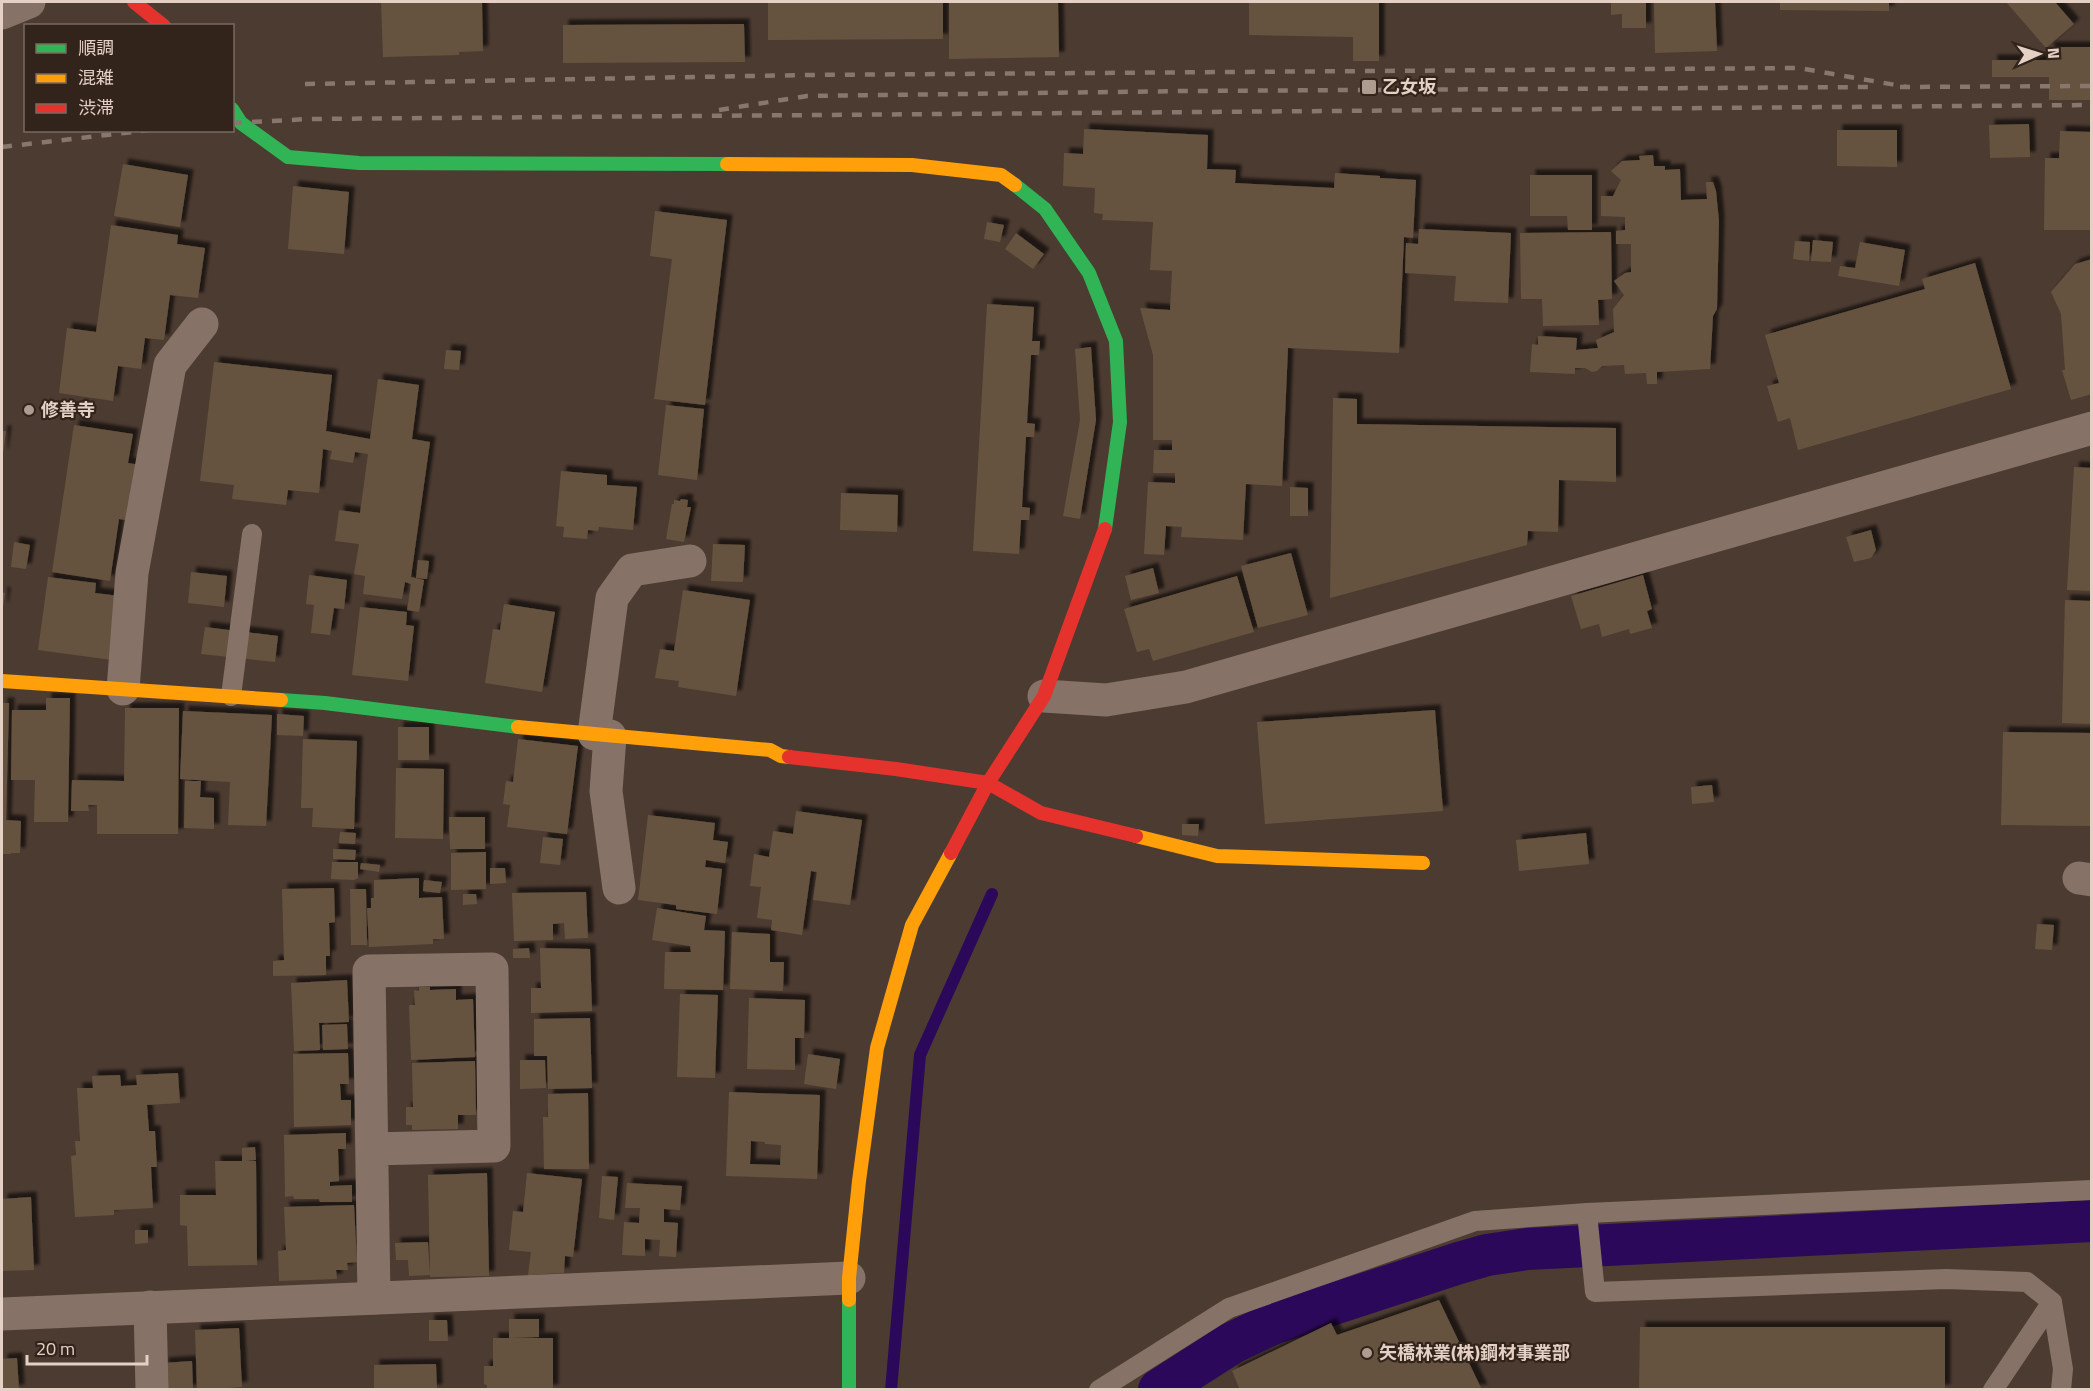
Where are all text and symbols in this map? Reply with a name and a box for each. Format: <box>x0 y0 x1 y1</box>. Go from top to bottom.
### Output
legend <box>24 24 234 132</box>
north arrow <box>2009 24 2069 84</box>
text: 順調 <box>78 34 114 61</box>
text: N <box>2042 47 2066 59</box>
text: 混雑 <box>78 64 114 91</box>
place label: 乙女坂 <box>1382 73 1437 100</box>
marker: 乙女坂 <box>1360 78 1378 96</box>
text: 渋滞 <box>78 94 114 121</box>
place label: 修善寺 <box>40 396 95 423</box>
marker: 修善寺 <box>22 403 36 417</box>
scale bar <box>27 1328 147 1366</box>
text: 20 m <box>36 1335 75 1362</box>
place label: 矢橋林業(株)鋼材事業部 <box>1379 1339 1570 1366</box>
marker: 矢橋林業(株)鋼材事業部 <box>1360 1346 1374 1360</box>

